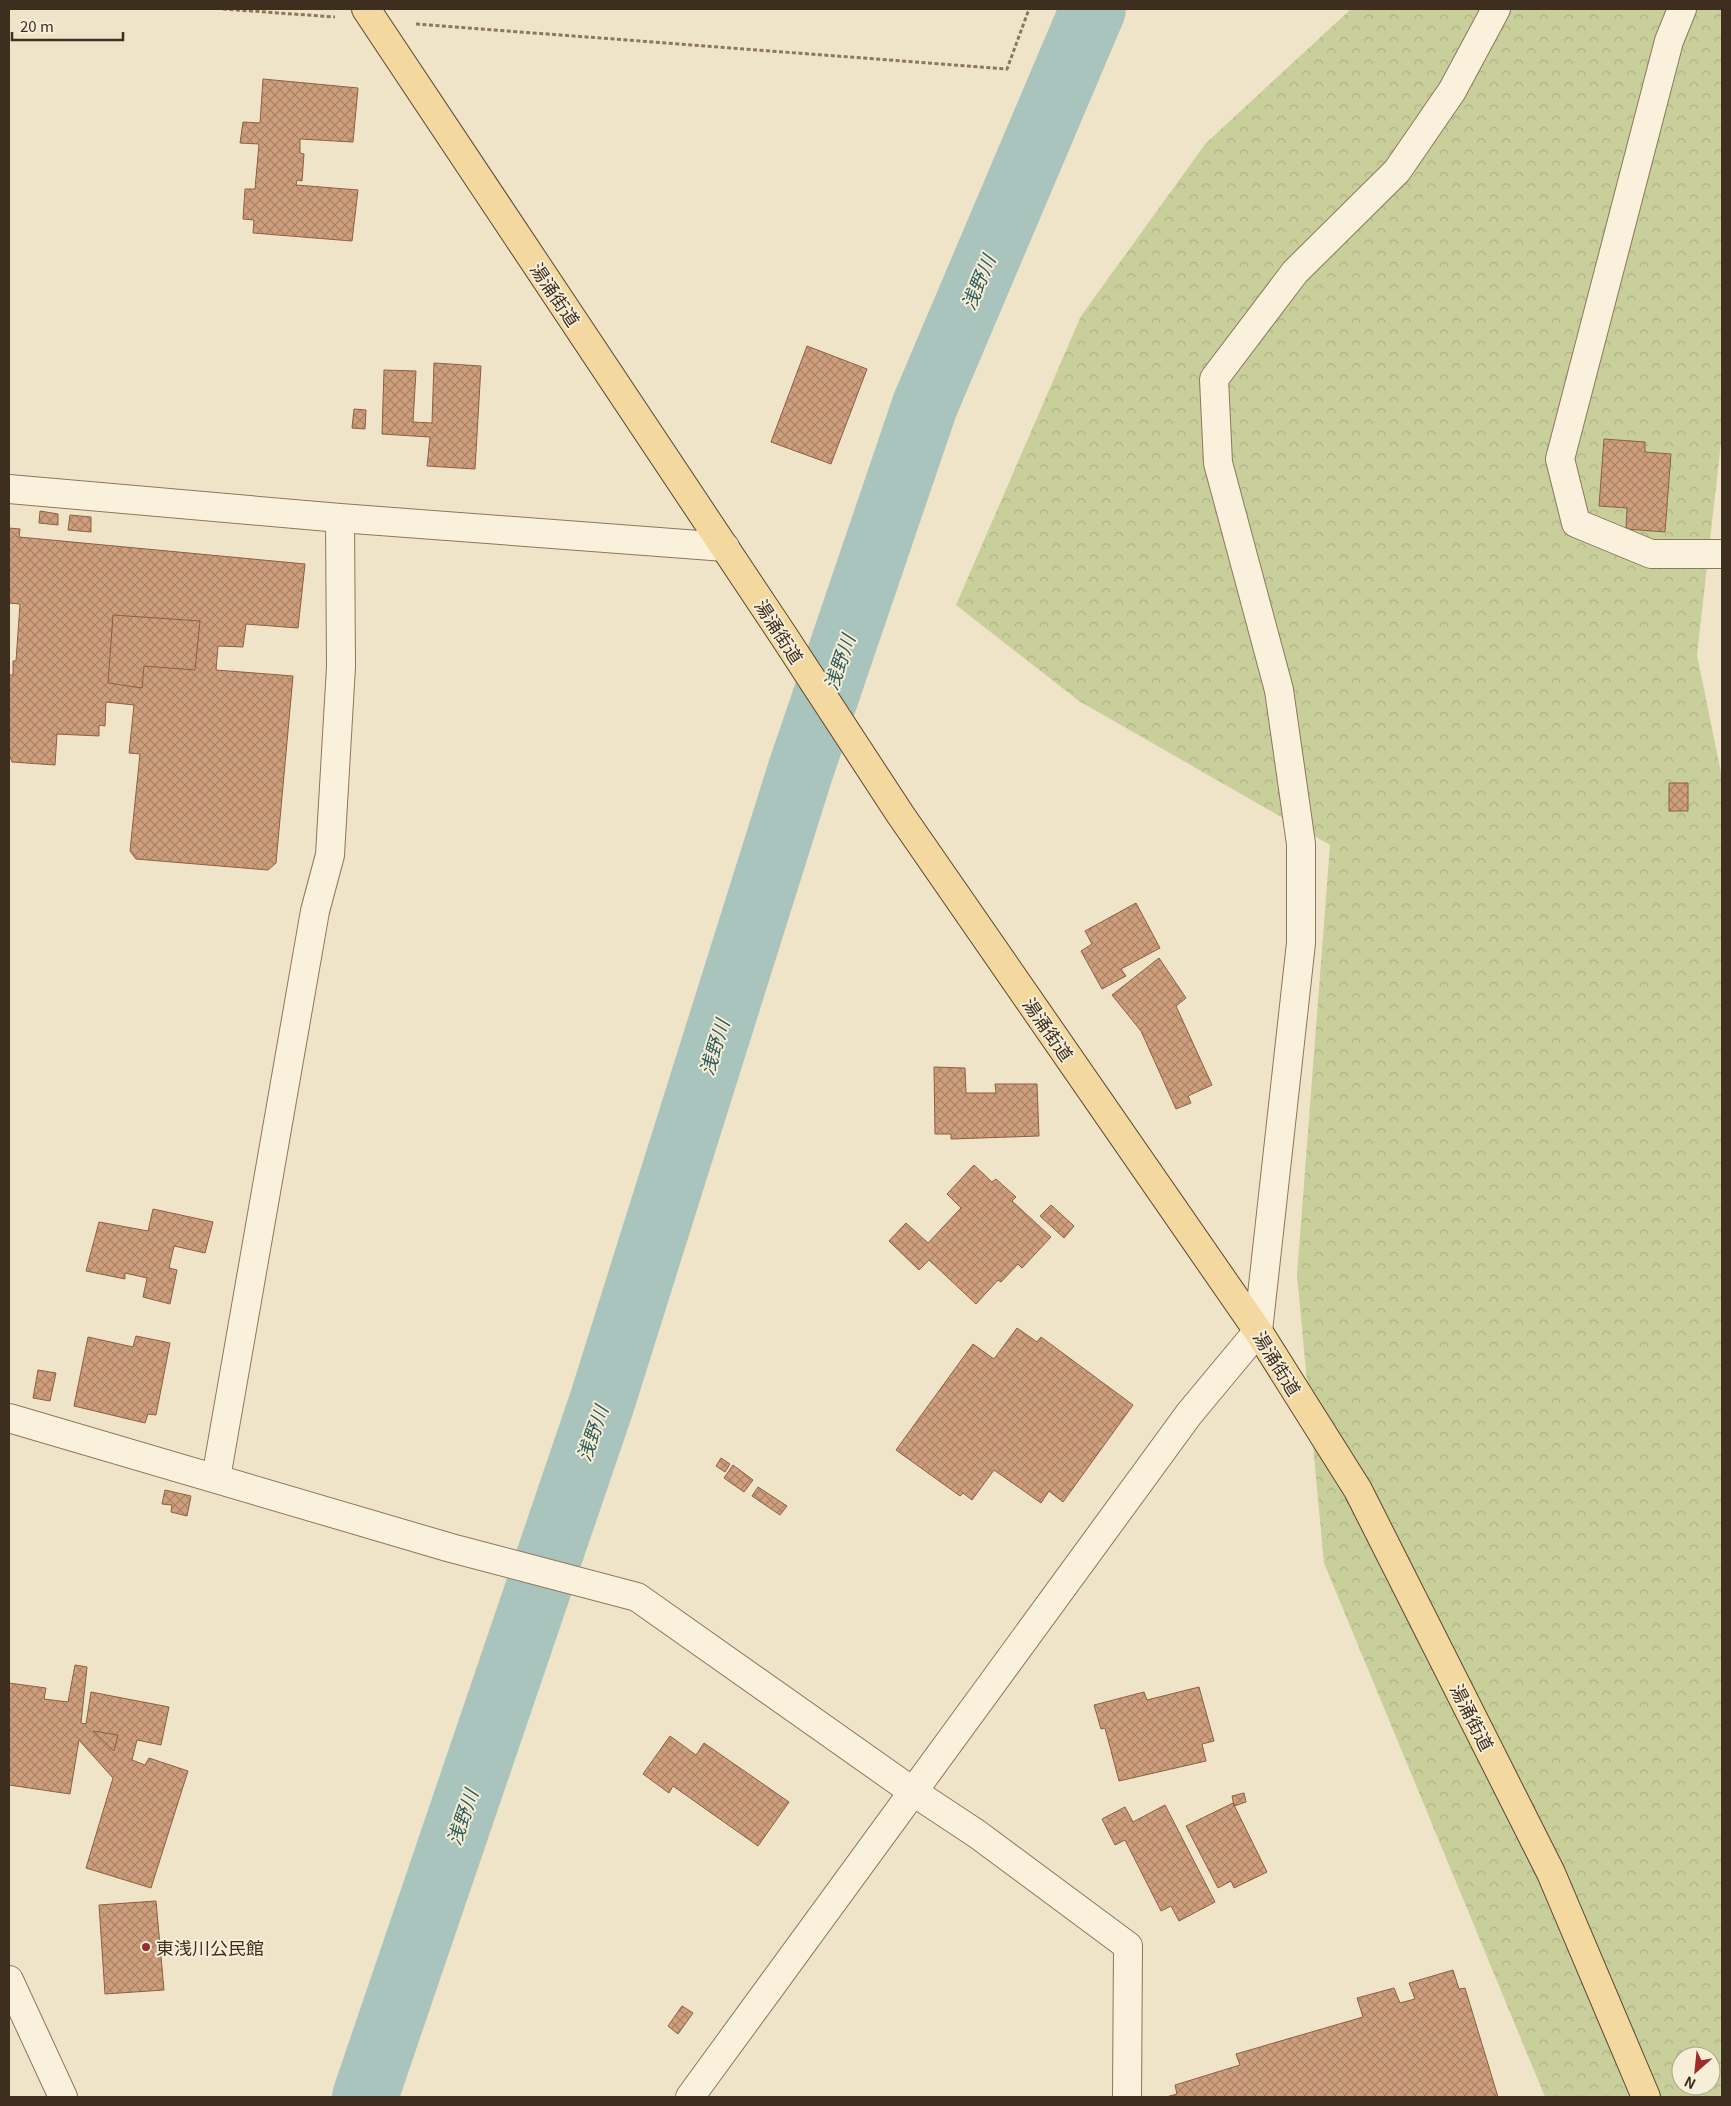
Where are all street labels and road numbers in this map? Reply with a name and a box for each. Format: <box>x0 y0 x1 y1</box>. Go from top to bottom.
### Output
street label: 湯涌街道 <box>525 257 587 331</box>
street label: 湯涌街道 <box>749 594 811 668</box>
street label: 湯涌街道 <box>1018 992 1080 1066</box>
street label: 湯涌街道 <box>1248 1326 1308 1400</box>
street label: 湯涌街道 <box>1445 1679 1501 1755</box>

